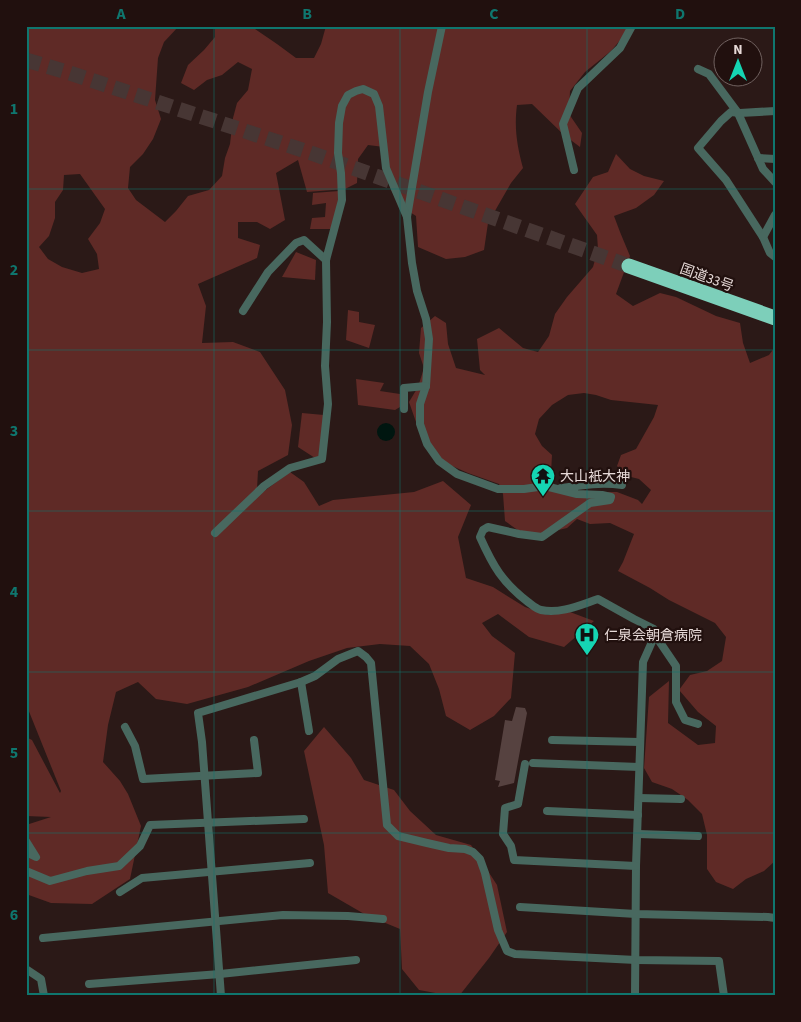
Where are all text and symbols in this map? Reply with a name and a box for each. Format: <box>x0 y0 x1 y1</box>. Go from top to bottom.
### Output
text: A <box>115 3 126 25</box>
text: B <box>302 3 312 25</box>
text: C <box>489 3 499 25</box>
text: D <box>675 3 685 25</box>
north arrow <box>714 38 764 88</box>
text: N <box>733 40 743 60</box>
text: 1 <box>10 98 18 120</box>
text: 2 <box>10 259 18 281</box>
street label: 国道33号 <box>677 259 736 297</box>
text: 3 <box>10 420 18 442</box>
temple icon: 大山衹大神 <box>530 463 556 497</box>
place label: 大山衹大神 <box>560 467 630 487</box>
text: 4 <box>10 581 19 603</box>
hospital icon: 仁泉会朝倉病院 <box>574 622 600 656</box>
place label: 仁泉会朝倉病院 <box>604 626 702 646</box>
text: 5 <box>10 742 18 764</box>
text: 6 <box>10 904 18 926</box>

